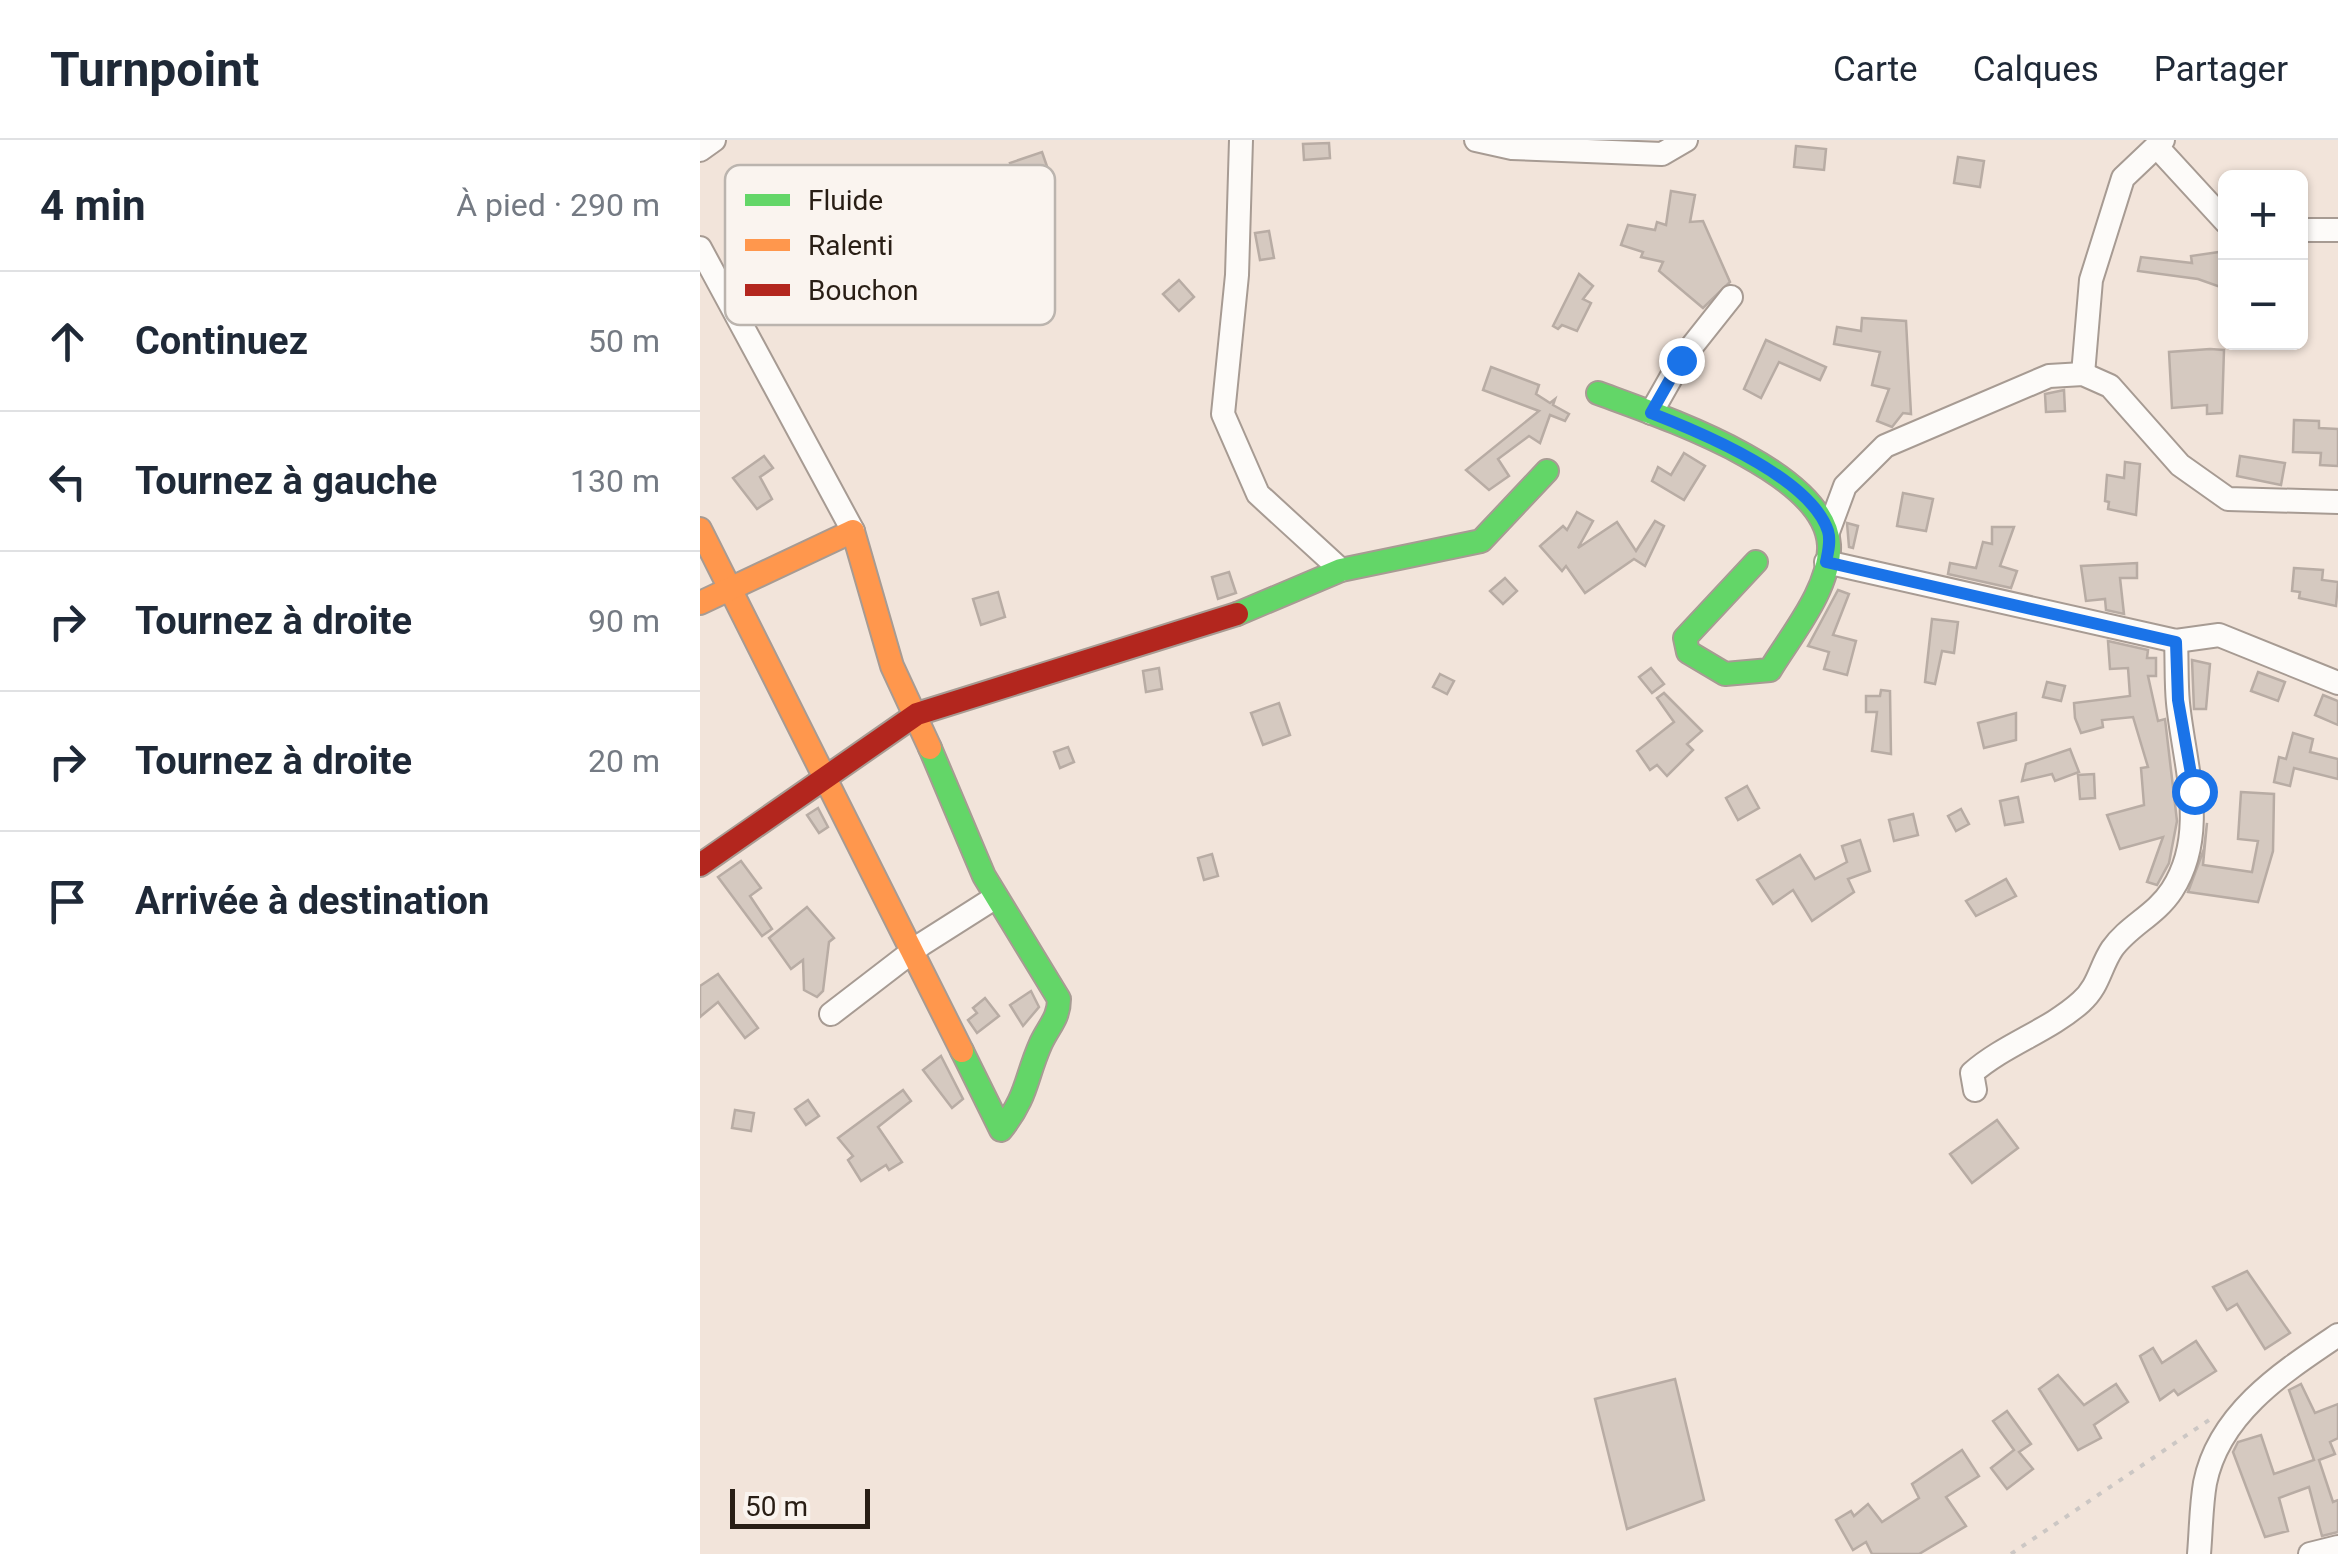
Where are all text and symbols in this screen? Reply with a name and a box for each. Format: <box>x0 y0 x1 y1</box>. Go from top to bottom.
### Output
text: Turnpoint <box>50 41 259 98</box>
text: Carte <box>1833 49 1918 90</box>
text: Calques <box>1973 49 2099 90</box>
text: Partager <box>2154 49 2288 90</box>
legend <box>725 165 1055 325</box>
map controls <box>2218 170 2308 350</box>
button: + <box>2218 170 2308 260</box>
text: 4 min <box>40 181 146 230</box>
text: Fluide <box>808 184 883 217</box>
text: À pied · 290 m <box>456 186 660 224</box>
text: Ralenti <box>808 229 894 262</box>
button: − <box>2218 260 2308 350</box>
text: Bouchon <box>808 274 918 307</box>
icon: ahead <box>40 314 95 369</box>
text: Continuez <box>135 319 308 363</box>
text: 50 m <box>588 322 660 360</box>
route end <box>1659 338 1705 384</box>
icon: left <box>40 454 95 509</box>
text: Tournez à gauche <box>135 459 437 503</box>
text: 130 m <box>570 462 660 500</box>
icon: right <box>40 594 95 649</box>
text: Tournez à droite <box>135 599 412 643</box>
text: 90 m <box>588 602 660 640</box>
icon: right <box>40 734 95 789</box>
text: Tournez à droite <box>135 739 412 783</box>
text: 20 m <box>588 742 660 780</box>
route start <box>2172 769 2218 815</box>
icon: arrive <box>40 874 95 929</box>
text: Arrivée à destination <box>135 879 489 923</box>
scale bar <box>730 1484 870 1528</box>
text: 50 m <box>745 1490 808 1523</box>

